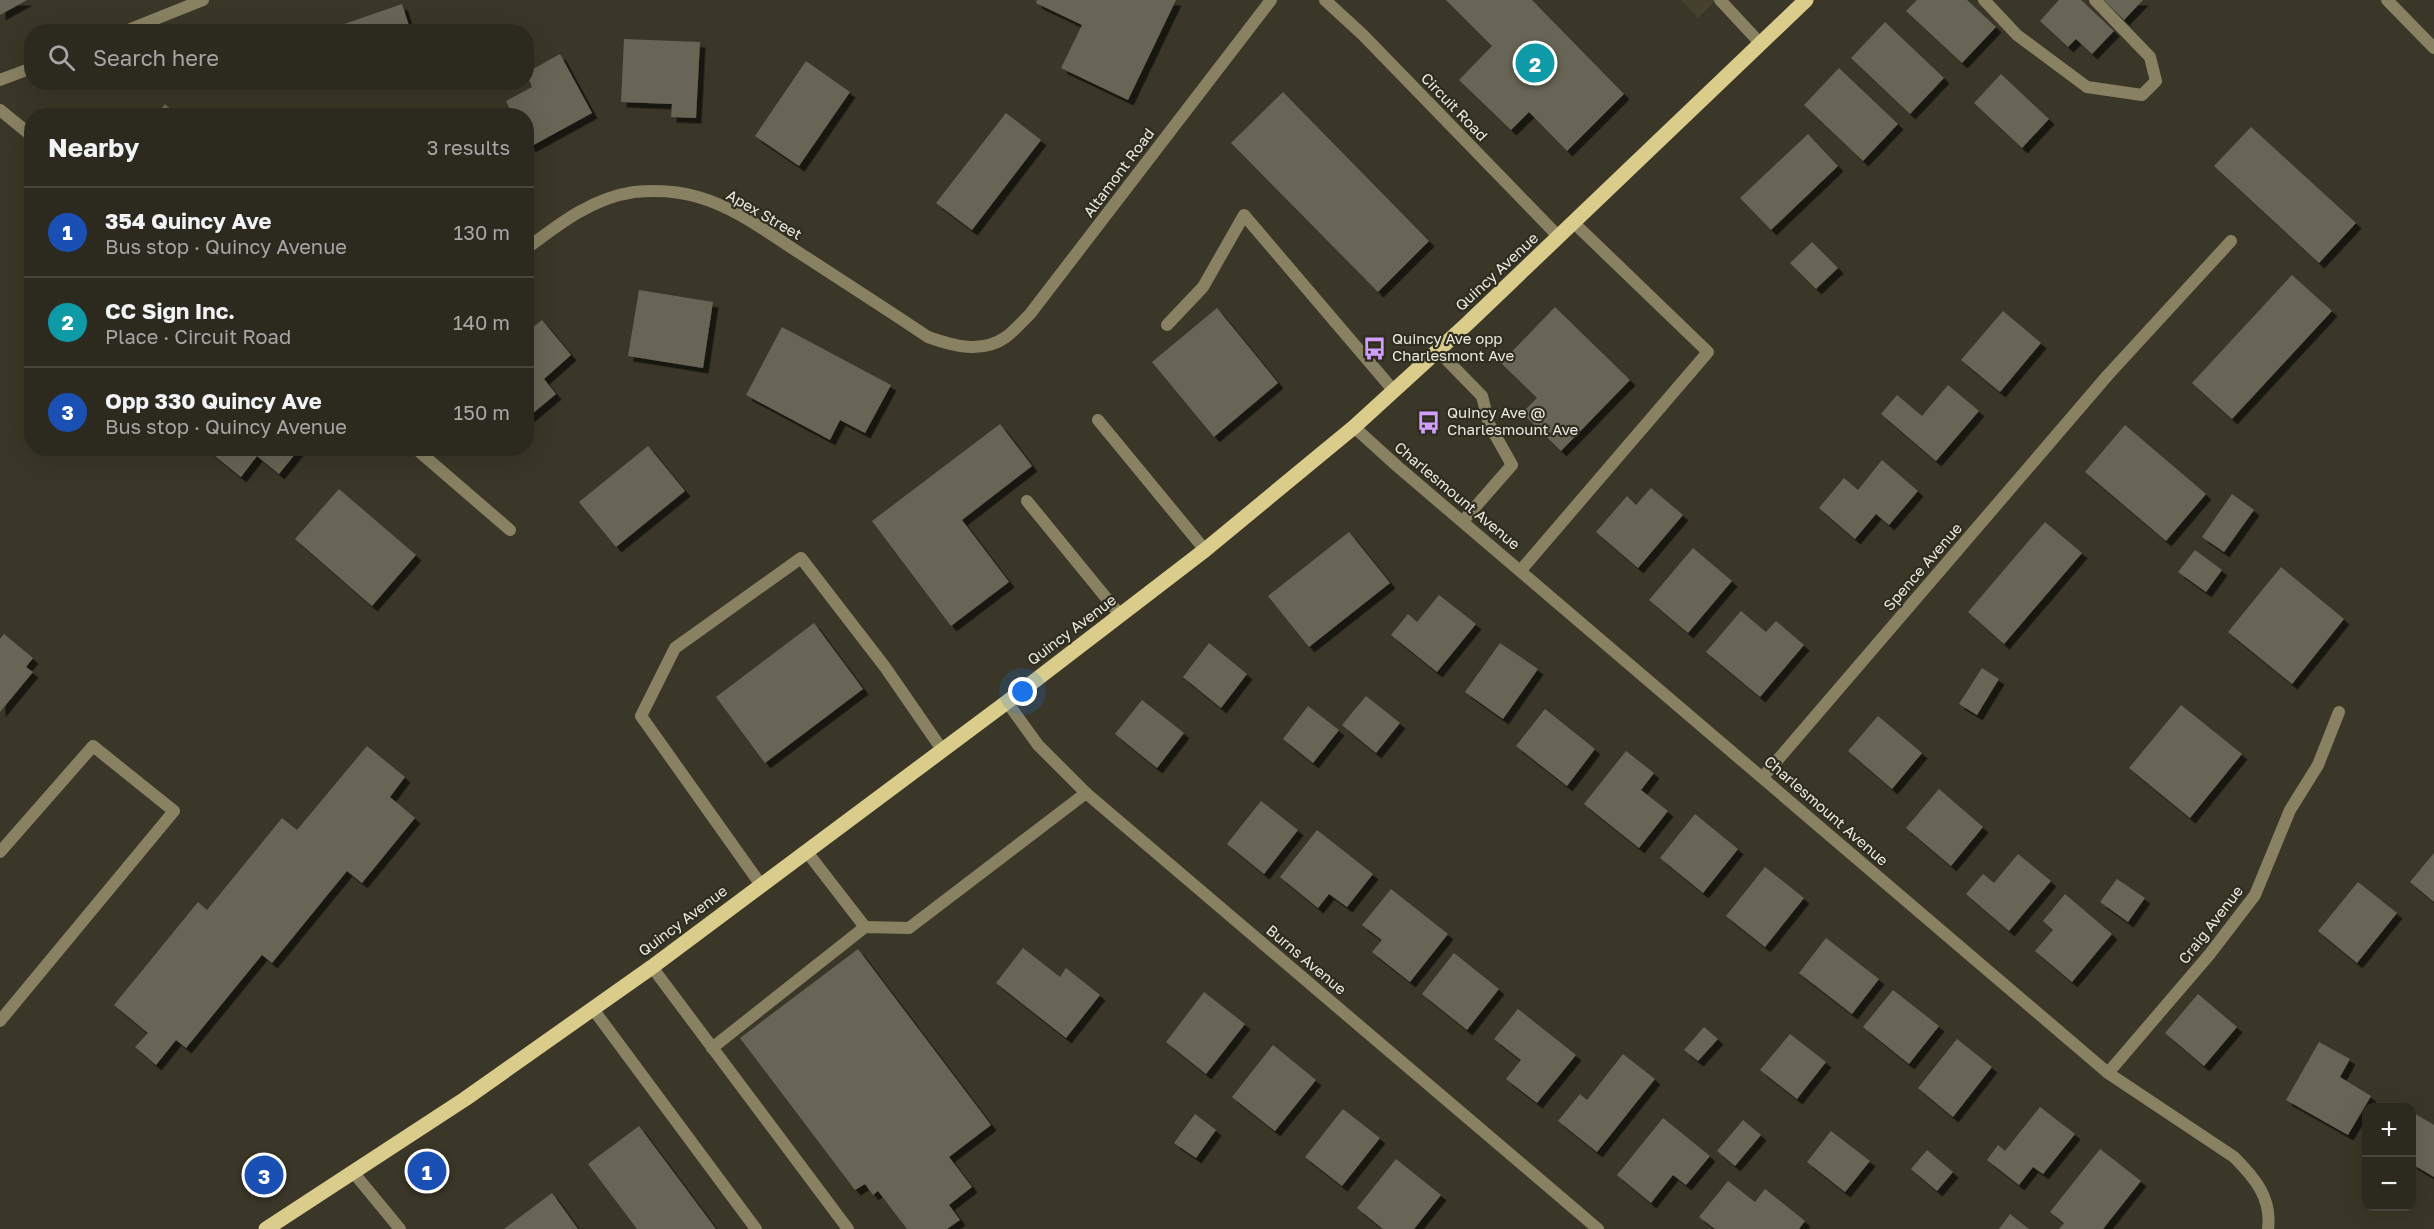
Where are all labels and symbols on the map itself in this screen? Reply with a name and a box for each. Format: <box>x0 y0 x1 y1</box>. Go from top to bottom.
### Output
pin: 2 <box>1516 40 1555 86</box>
street label: Circuit Road <box>1418 69 1492 144</box>
street label: Altamont Road <box>1079 124 1157 220</box>
street label: Apex Street <box>724 185 805 243</box>
street label: Quincy Avenue <box>1451 228 1542 314</box>
place label: Quincy Ave opp Charlesmont Ave <box>1392 329 1514 364</box>
bus stop icon: Quincy Ave opp Charlesmont Ave <box>1361 335 1387 361</box>
place label: Quincy Ave @ Charlesmount Ave <box>1447 403 1578 438</box>
bus stop icon: Quincy Ave @ Charlesmount Ave <box>1416 409 1442 435</box>
street label: Charlesmount Avenue <box>1391 437 1524 553</box>
street label: Spence Avenue <box>1879 519 1965 614</box>
street label: Quincy Avenue <box>1023 590 1120 668</box>
your location <box>1008 677 1037 706</box>
street label: Charlesmount Avenue <box>1761 752 1892 869</box>
street label: Quincy Avenue <box>634 881 731 959</box>
street label: Craig Avenue <box>2174 881 2247 967</box>
street label: Burns Avenue <box>1263 921 1351 998</box>
pin: 1 <box>408 1148 446 1194</box>
pin: 3 <box>244 1152 284 1198</box>

